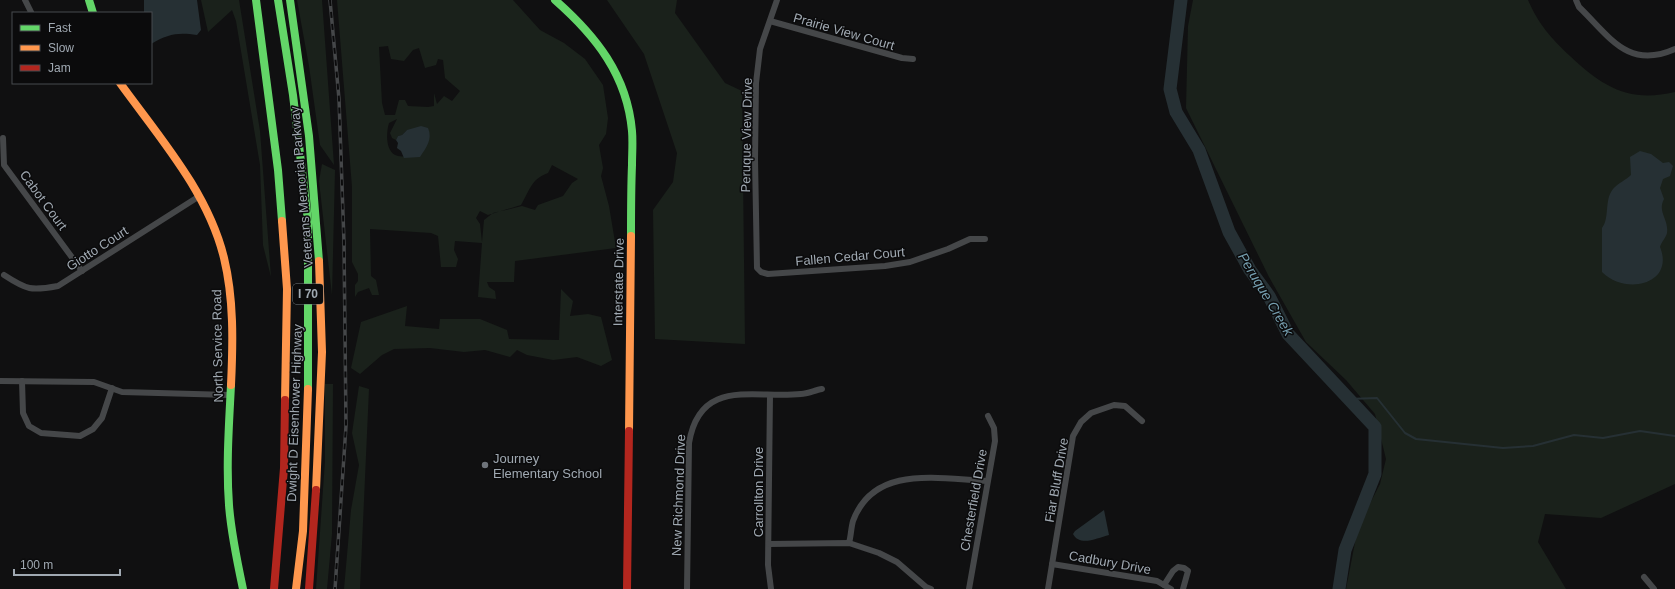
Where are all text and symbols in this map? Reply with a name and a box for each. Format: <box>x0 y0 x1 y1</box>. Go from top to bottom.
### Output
street label: Prairie View Court <box>792 10 897 53</box>
legend <box>12 12 152 84</box>
text: Fast <box>48 21 72 35</box>
text: Slow <box>48 41 74 55</box>
text: Jam <box>48 61 71 75</box>
street label: Peruque View Drive <box>738 78 755 192</box>
street label: Veterans Memorial Parkway <box>287 105 316 268</box>
street label: Cabot Court <box>17 168 70 233</box>
street label: Giotto Court <box>64 223 131 274</box>
street label: Interstate Drive <box>610 238 627 326</box>
street label: Fallen Cedar Court <box>795 244 906 269</box>
water label: Peruque Creek <box>1235 250 1298 339</box>
road number: I 70 <box>293 284 323 304</box>
street label: North Service Road <box>209 289 226 403</box>
street label: Dwight D Eisenhower Highway <box>284 323 305 502</box>
street label: New Richmond Drive <box>669 434 688 556</box>
street label: Fiar Bluff Drive <box>1042 437 1071 524</box>
street label: Carrollton Drive <box>751 447 766 537</box>
street label: Chesterfield Drive <box>957 448 990 552</box>
place label: Journey Elementary School <box>493 451 602 481</box>
marker: Journey Elementary School <box>480 460 490 470</box>
street label: Cadbury Drive <box>1068 548 1152 577</box>
scale bar <box>14 551 120 577</box>
text: 100 m <box>20 558 53 572</box>

